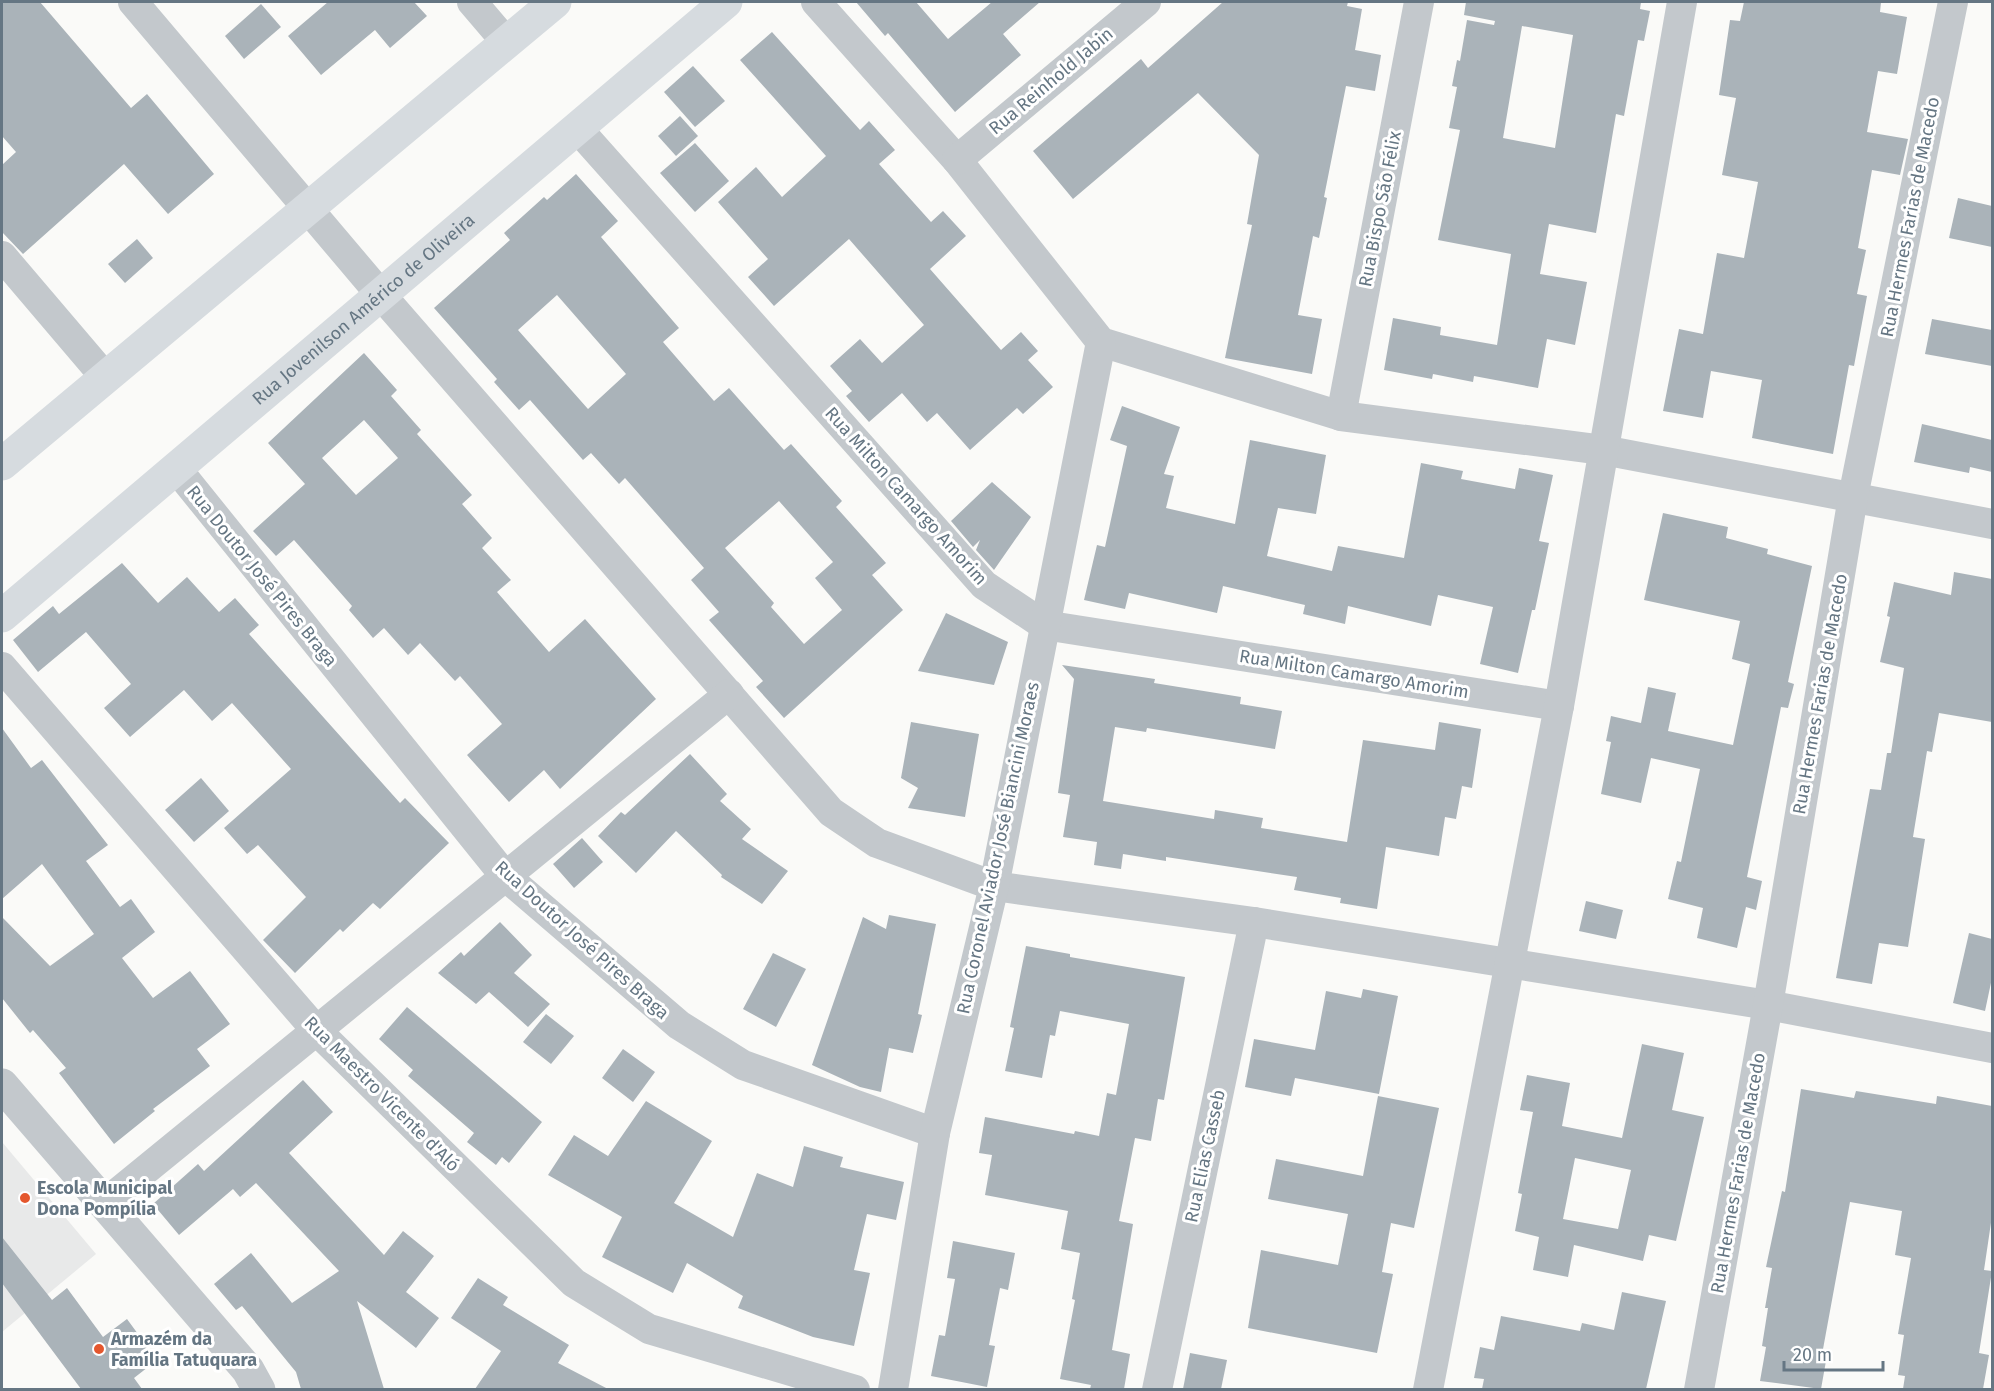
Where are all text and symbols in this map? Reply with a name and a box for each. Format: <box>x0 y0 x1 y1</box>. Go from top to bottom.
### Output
street label: Rua Reinhold Jabin <box>984 23 1118 139</box>
street label: Rua Hermes Farias de Macedo <box>1876 95 1944 339</box>
street label: Rua Bispo São Félix <box>1354 129 1406 289</box>
street label: Rua Jovenilson Américo de Oliveira <box>248 209 479 410</box>
street label: Rua Milton Camargo Amorim <box>820 402 992 590</box>
street label: Rua Doutor José Pires Braga <box>182 481 342 671</box>
street label: Rua Hermes Farias de Macedo <box>1788 572 1852 816</box>
street label: Rua Milton Camargo Amorim <box>1238 645 1470 703</box>
street label: Rua Coronel Aviador José Biancini Moraes <box>952 680 1044 1016</box>
street label: Rua Doutor José Pires Braga <box>490 856 674 1024</box>
street label: Rua Maestro Vicente d'Aló <box>300 1012 464 1176</box>
street label: Rua Hermes Farias de Macedo <box>1706 1051 1770 1295</box>
street label: Rua Elias Casseb <box>1180 1088 1230 1224</box>
place label: Escola Municipal Dona Pompília <box>37 1177 173 1220</box>
marker: Escola Municipal Dona Pompília <box>18 1191 32 1205</box>
place label: Armazém da Família Tatuquara <box>110 1328 257 1371</box>
scale bar <box>1784 1334 1883 1372</box>
marker: Armazém da Família Tatuquara <box>92 1342 106 1356</box>
text: 20 m <box>1793 1344 1832 1366</box>

